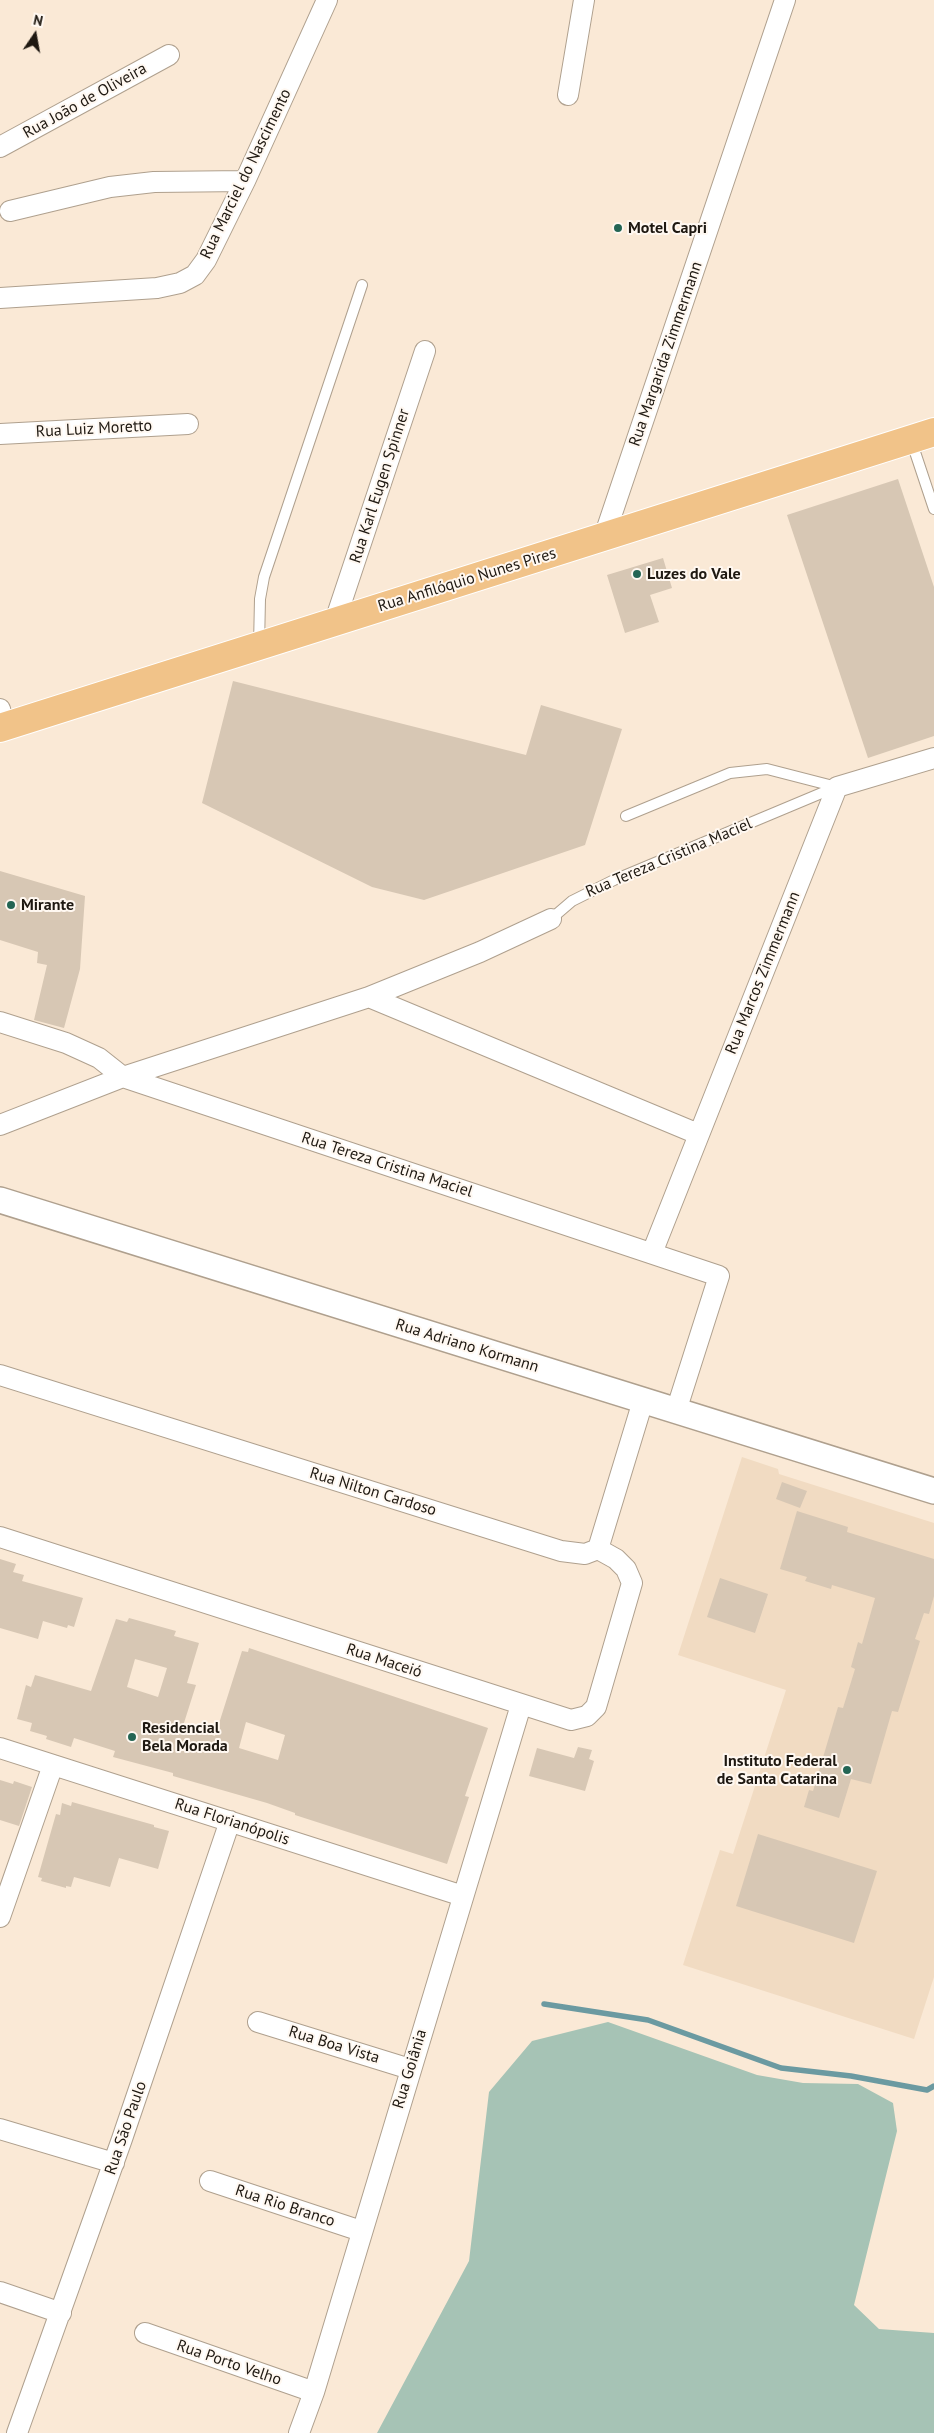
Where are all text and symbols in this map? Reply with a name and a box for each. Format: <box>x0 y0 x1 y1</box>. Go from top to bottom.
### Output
north arrow <box>10 10 60 60</box>
text: N <box>32 11 44 30</box>
street label: Rua João de Oliveira <box>20 59 150 143</box>
street label: Rua Marciel do Nascimento <box>196 86 296 262</box>
place label: Motel Capri <box>628 218 707 238</box>
marker: Motel Capri <box>612 222 624 234</box>
street label: Rua Margarida Zimmermann <box>625 259 707 449</box>
street label: Rua Karl Eugen Spinner <box>346 406 414 566</box>
street label: Rua Luiz Moretto <box>35 416 153 442</box>
street label: Rua Anfilóquio Nunes Pires <box>376 544 558 616</box>
place label: Luzes do Vale <box>647 564 741 584</box>
marker: Luzes do Vale <box>631 568 643 580</box>
street label: Rua Tereza Cristina Maciel <box>583 814 755 902</box>
street label: Rua Marcos Zimmermann <box>722 889 804 1057</box>
place label: Mirante <box>21 895 74 915</box>
marker: Mirante <box>5 899 17 911</box>
street label: Rua Tereza Cristina Maciel <box>299 1128 475 1202</box>
street label: Rua Adriano Kormann <box>393 1315 541 1377</box>
street label: Rua Nilton Cardoso <box>307 1464 439 1520</box>
street label: Rua Maceió <box>344 1640 424 1682</box>
place label: Residencial Bela Morada <box>142 1718 228 1756</box>
marker: Residencial Bela Morada <box>126 1731 138 1743</box>
place label: Instituto Federal de Santa Catarina <box>717 1751 837 1789</box>
marker: Instituto Federal de Santa Catarina <box>841 1764 853 1776</box>
street label: Rua Florianópolis <box>172 1794 292 1850</box>
street label: Rua Boa Vista <box>286 2022 382 2068</box>
street label: Rua Goiânia <box>389 2027 431 2111</box>
street label: Rua São Paulo <box>101 2079 151 2177</box>
street label: Rua Rio Branco <box>233 2181 337 2231</box>
street label: Rua Porto Velho <box>174 2336 284 2390</box>

